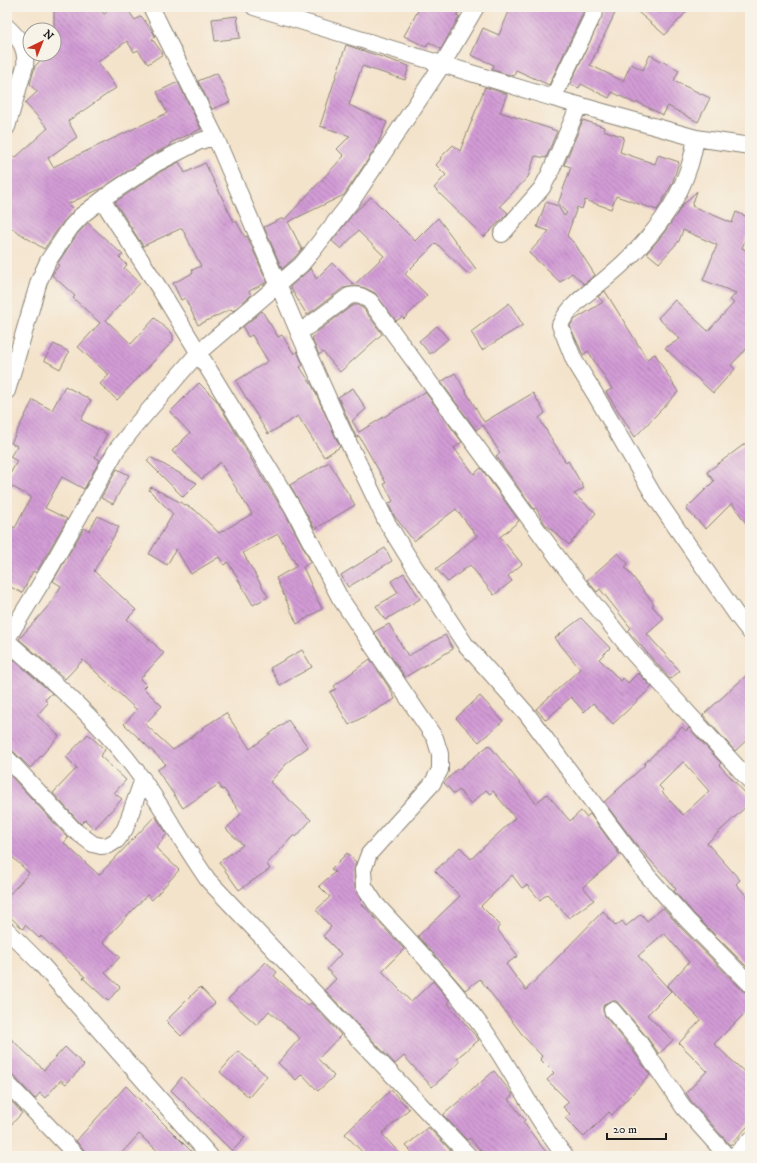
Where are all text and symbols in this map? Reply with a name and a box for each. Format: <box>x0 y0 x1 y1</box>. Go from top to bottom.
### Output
north arrow <box>22 22 62 62</box>
text: N <box>40 27 56 44</box>
scale bar <box>607 1115 666 1141</box>
text: 20 m <box>613 1122 637 1137</box>

